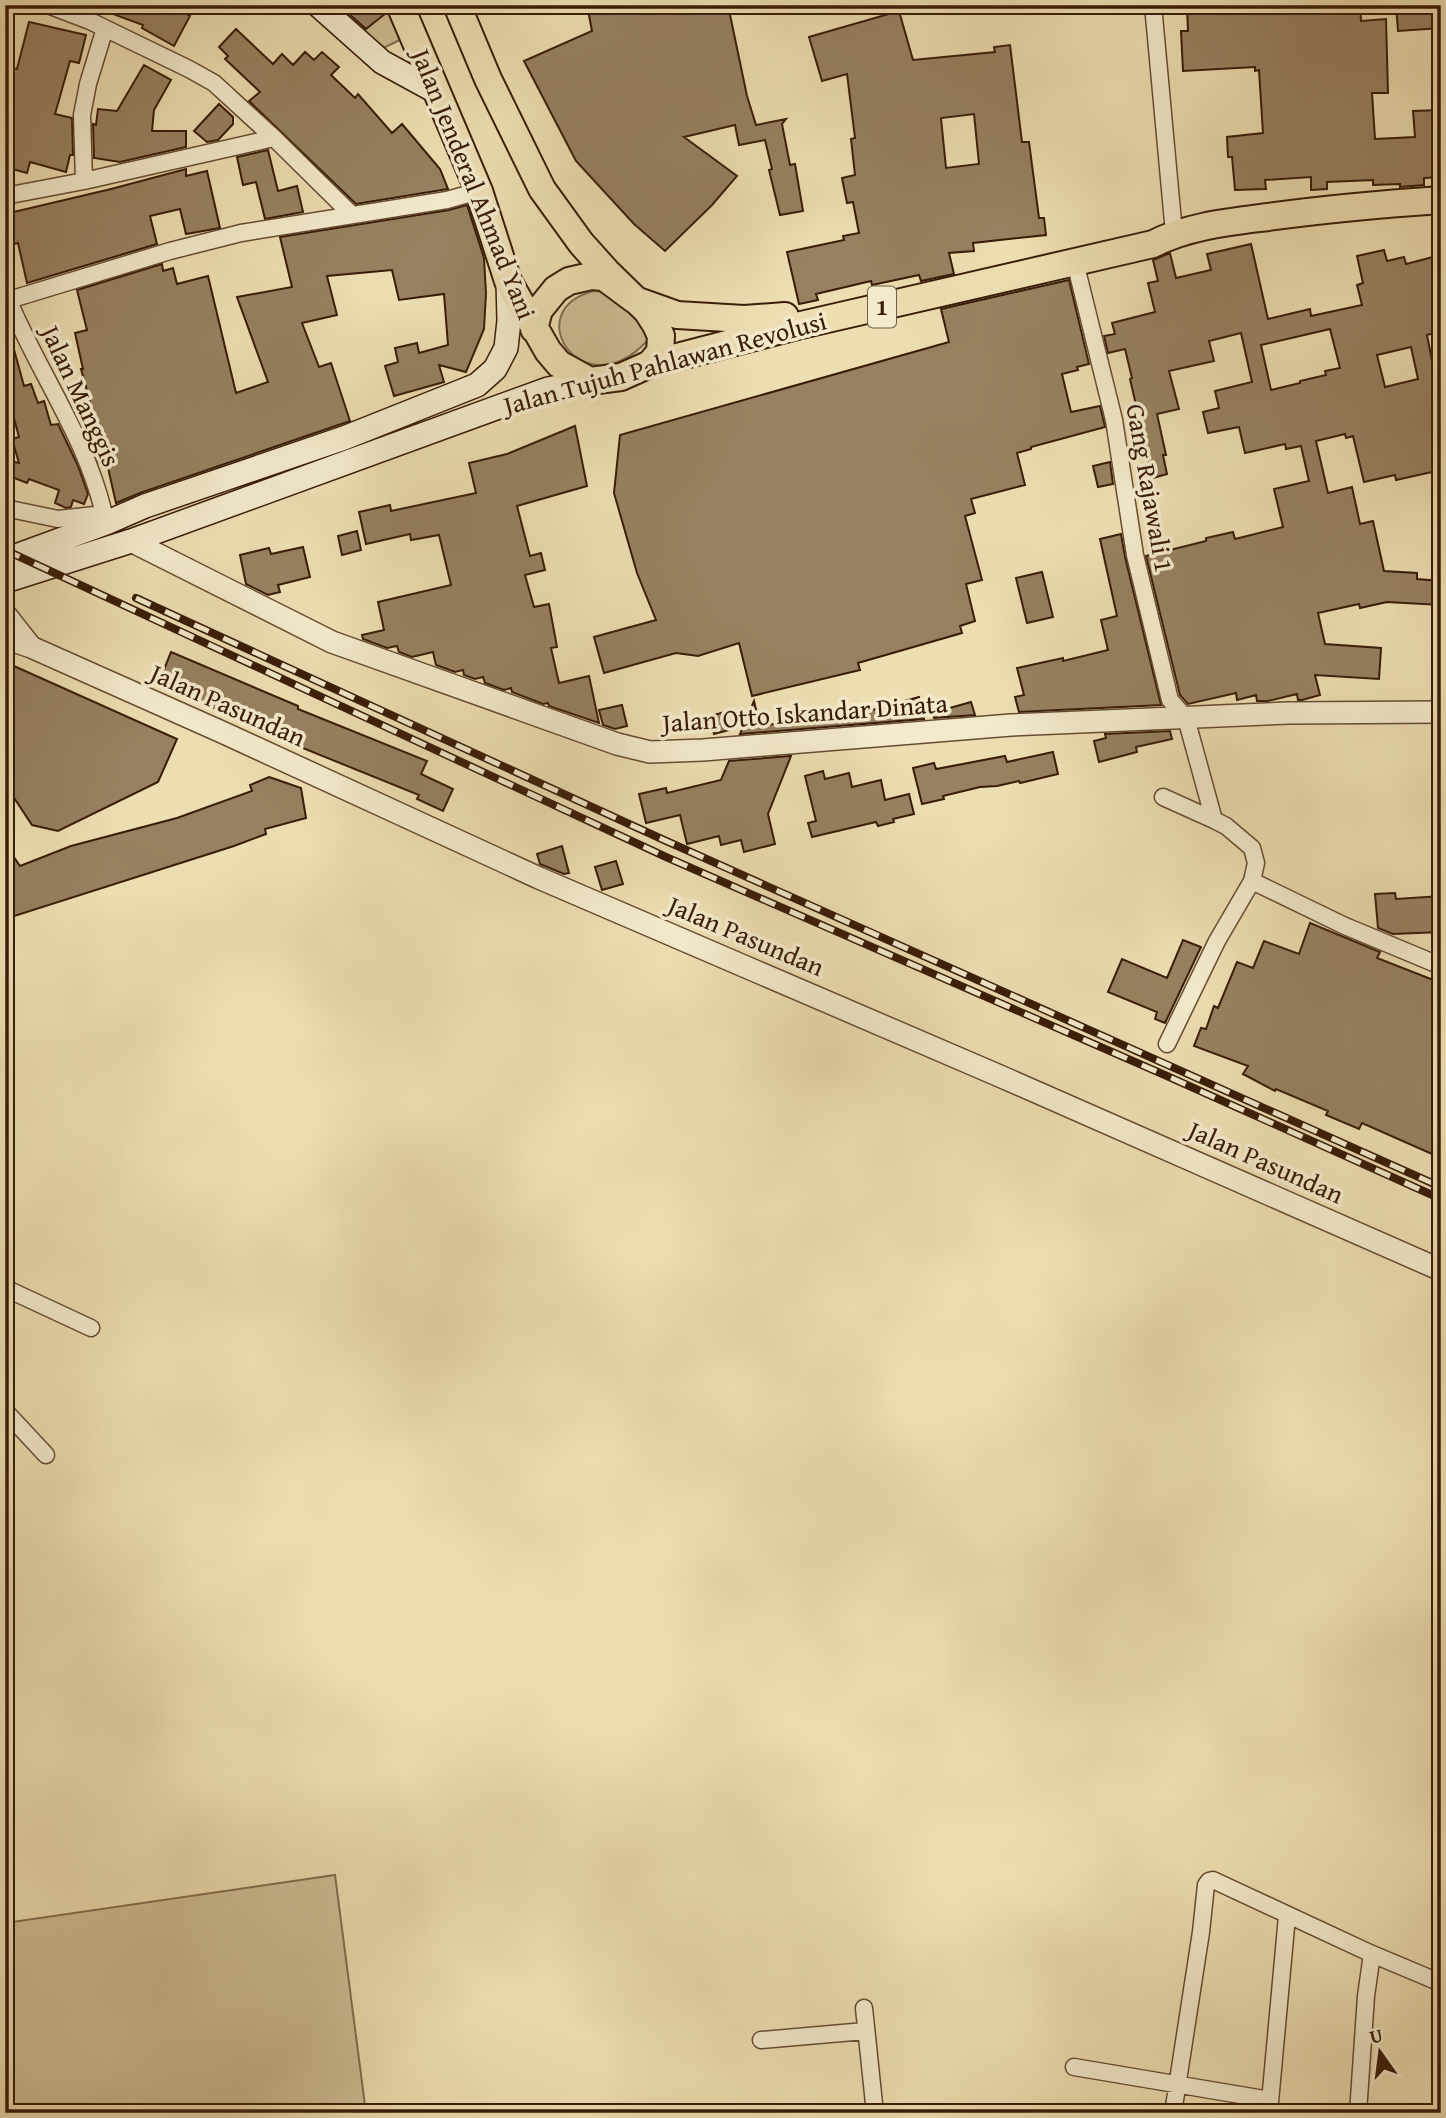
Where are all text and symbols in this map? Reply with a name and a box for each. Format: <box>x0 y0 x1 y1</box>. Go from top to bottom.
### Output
street label: Jalan Jenderal Ahmad Yani <box>401 40 547 325</box>
road number: 1 <box>868 286 896 328</box>
street label: Jalan Tujuh Pahlawan Revolusi <box>496 301 831 425</box>
street label: Jalan Manggis <box>30 316 131 473</box>
street label: Gang Rajawali 1 <box>1117 401 1184 575</box>
street label: Jalan Pasundan <box>142 652 313 756</box>
street label: Jalan Otto Iskandar Dinata <box>658 683 950 742</box>
street label: Jalan Pasundan <box>659 884 831 986</box>
street label: Jalan Pasundan <box>1180 1109 1351 1213</box>
north arrow <box>1344 2016 1414 2086</box>
text: U <box>1366 2020 1386 2051</box>

